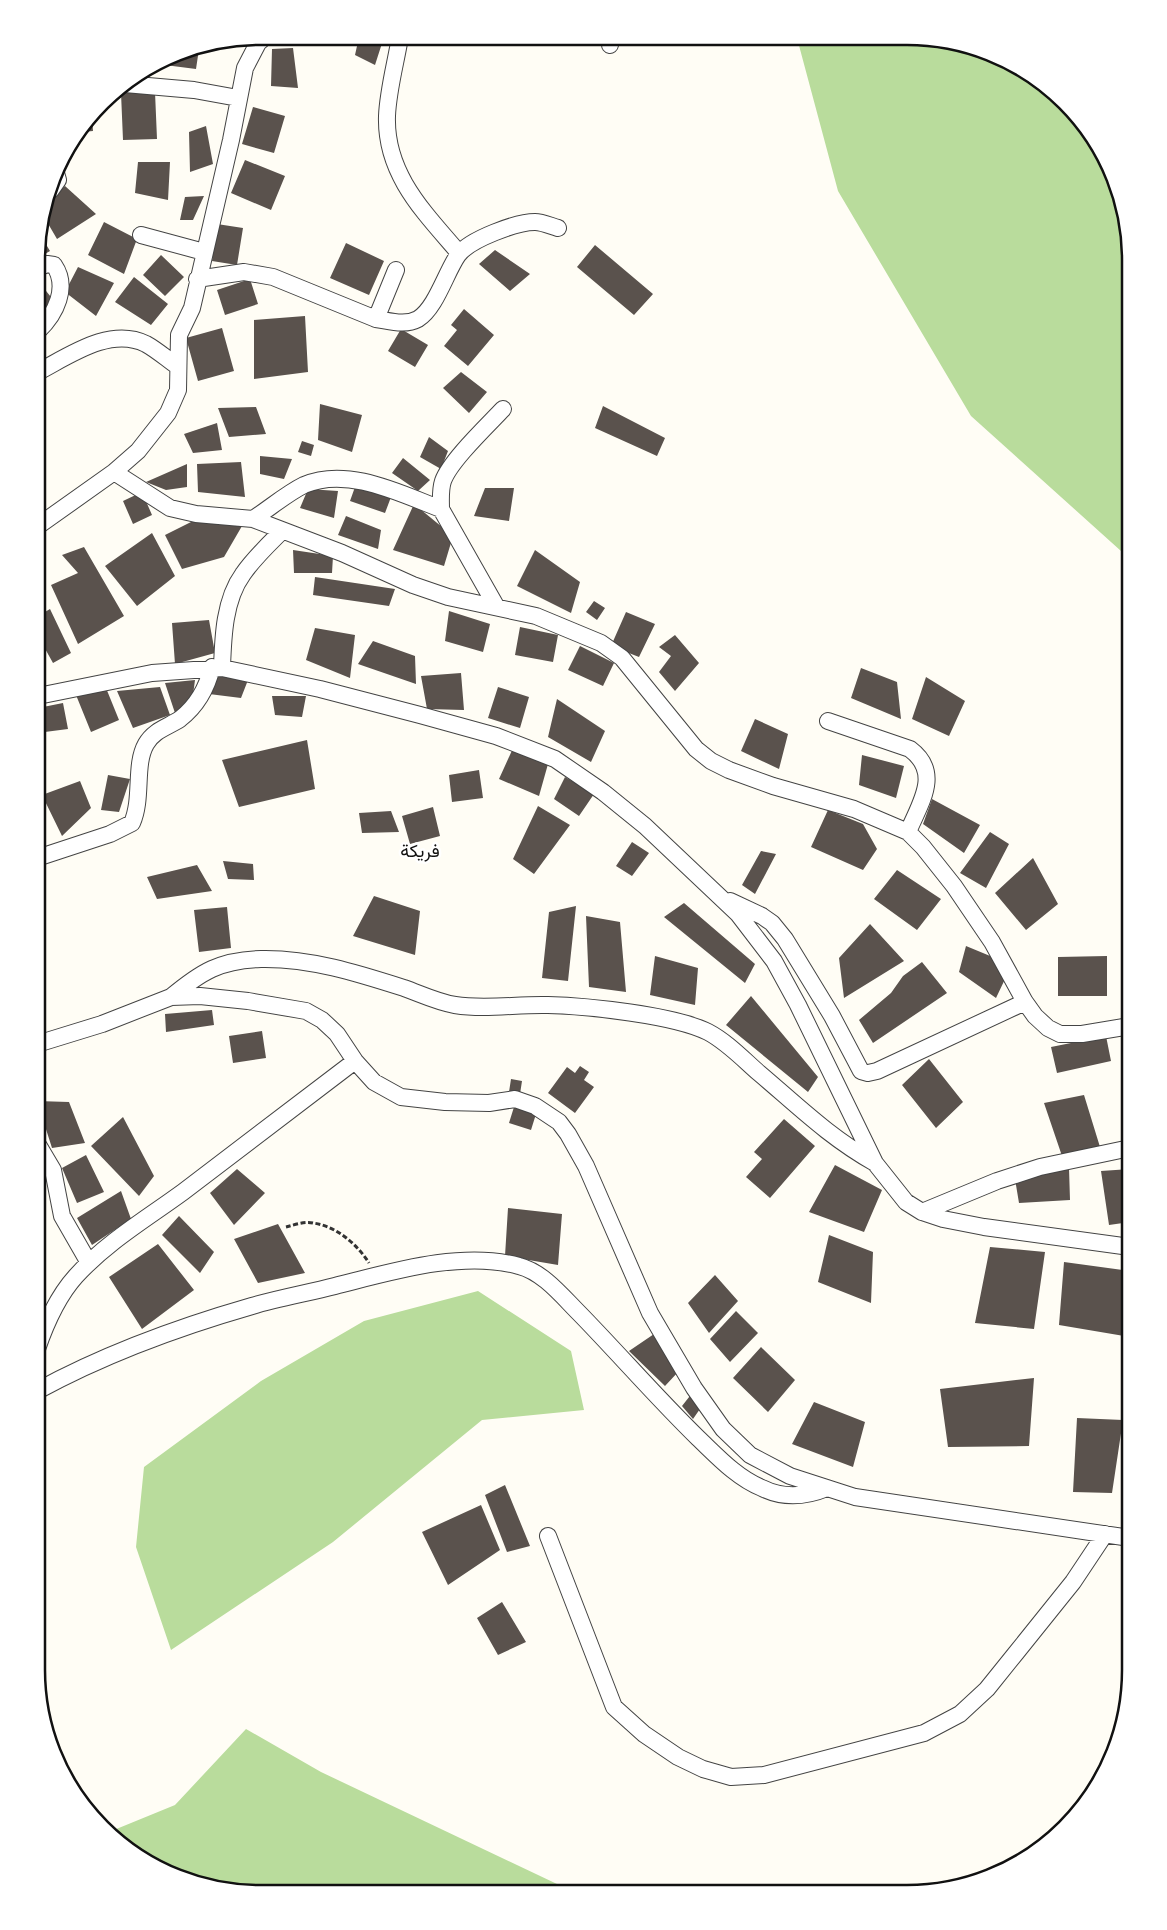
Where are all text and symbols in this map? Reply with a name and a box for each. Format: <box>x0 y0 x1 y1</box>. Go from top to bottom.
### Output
district label: فريكة <box>400 839 440 862</box>

